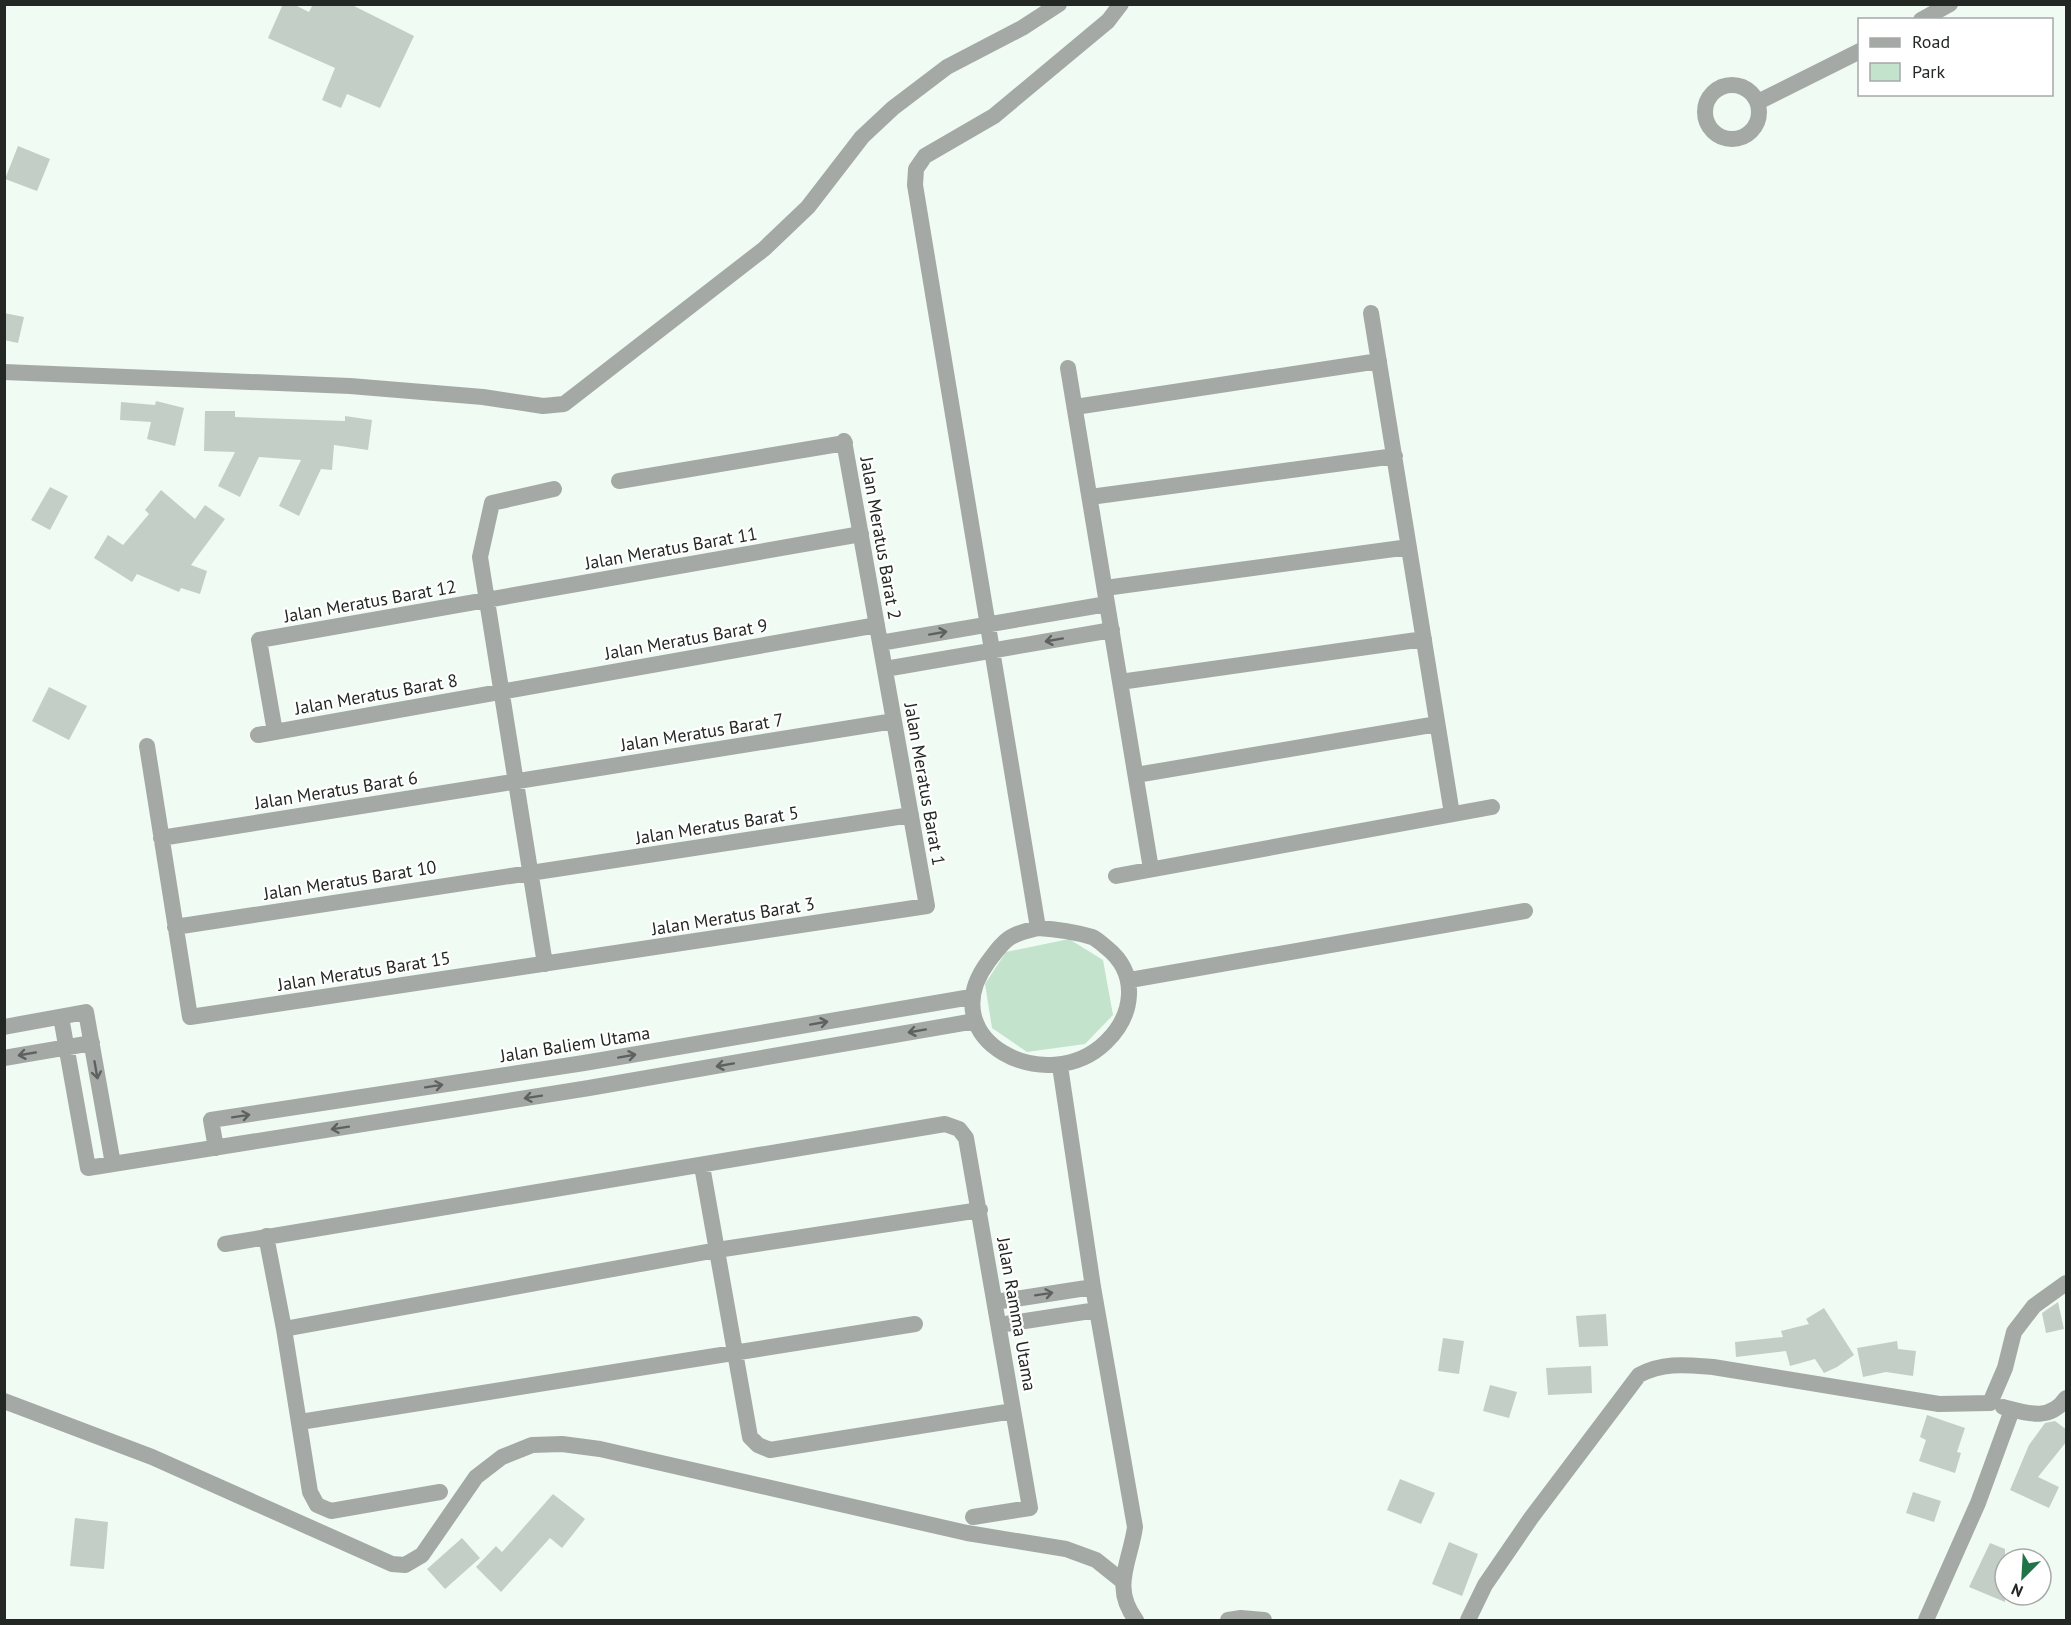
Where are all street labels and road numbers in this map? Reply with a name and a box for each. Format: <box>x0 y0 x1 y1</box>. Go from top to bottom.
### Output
street label: Jalan Meratus Barat 2 <box>855 454 907 621</box>
street label: Jalan Meratus Barat 11 <box>582 522 759 575</box>
street label: Jalan Meratus Barat 12 <box>281 575 458 628</box>
street label: Jalan Meratus Barat 9 <box>602 613 769 665</box>
street label: Jalan Meratus Barat 8 <box>292 668 459 720</box>
street label: Jalan Meratus Barat 1 <box>899 700 951 867</box>
street label: Jalan Meratus Barat 7 <box>618 708 785 756</box>
street label: Jalan Meratus Barat 6 <box>252 766 419 814</box>
street label: Jalan Meratus Barat 5 <box>633 801 800 849</box>
street label: Jalan Meratus Barat 10 <box>261 855 438 905</box>
street label: Jalan Meratus Barat 3 <box>649 892 816 940</box>
street label: Jalan Meratus Barat 15 <box>275 946 452 996</box>
street label: Jalan Baliem Utama <box>497 1021 652 1067</box>
street label: Jalan Ramma Utama <box>992 1234 1042 1393</box>

